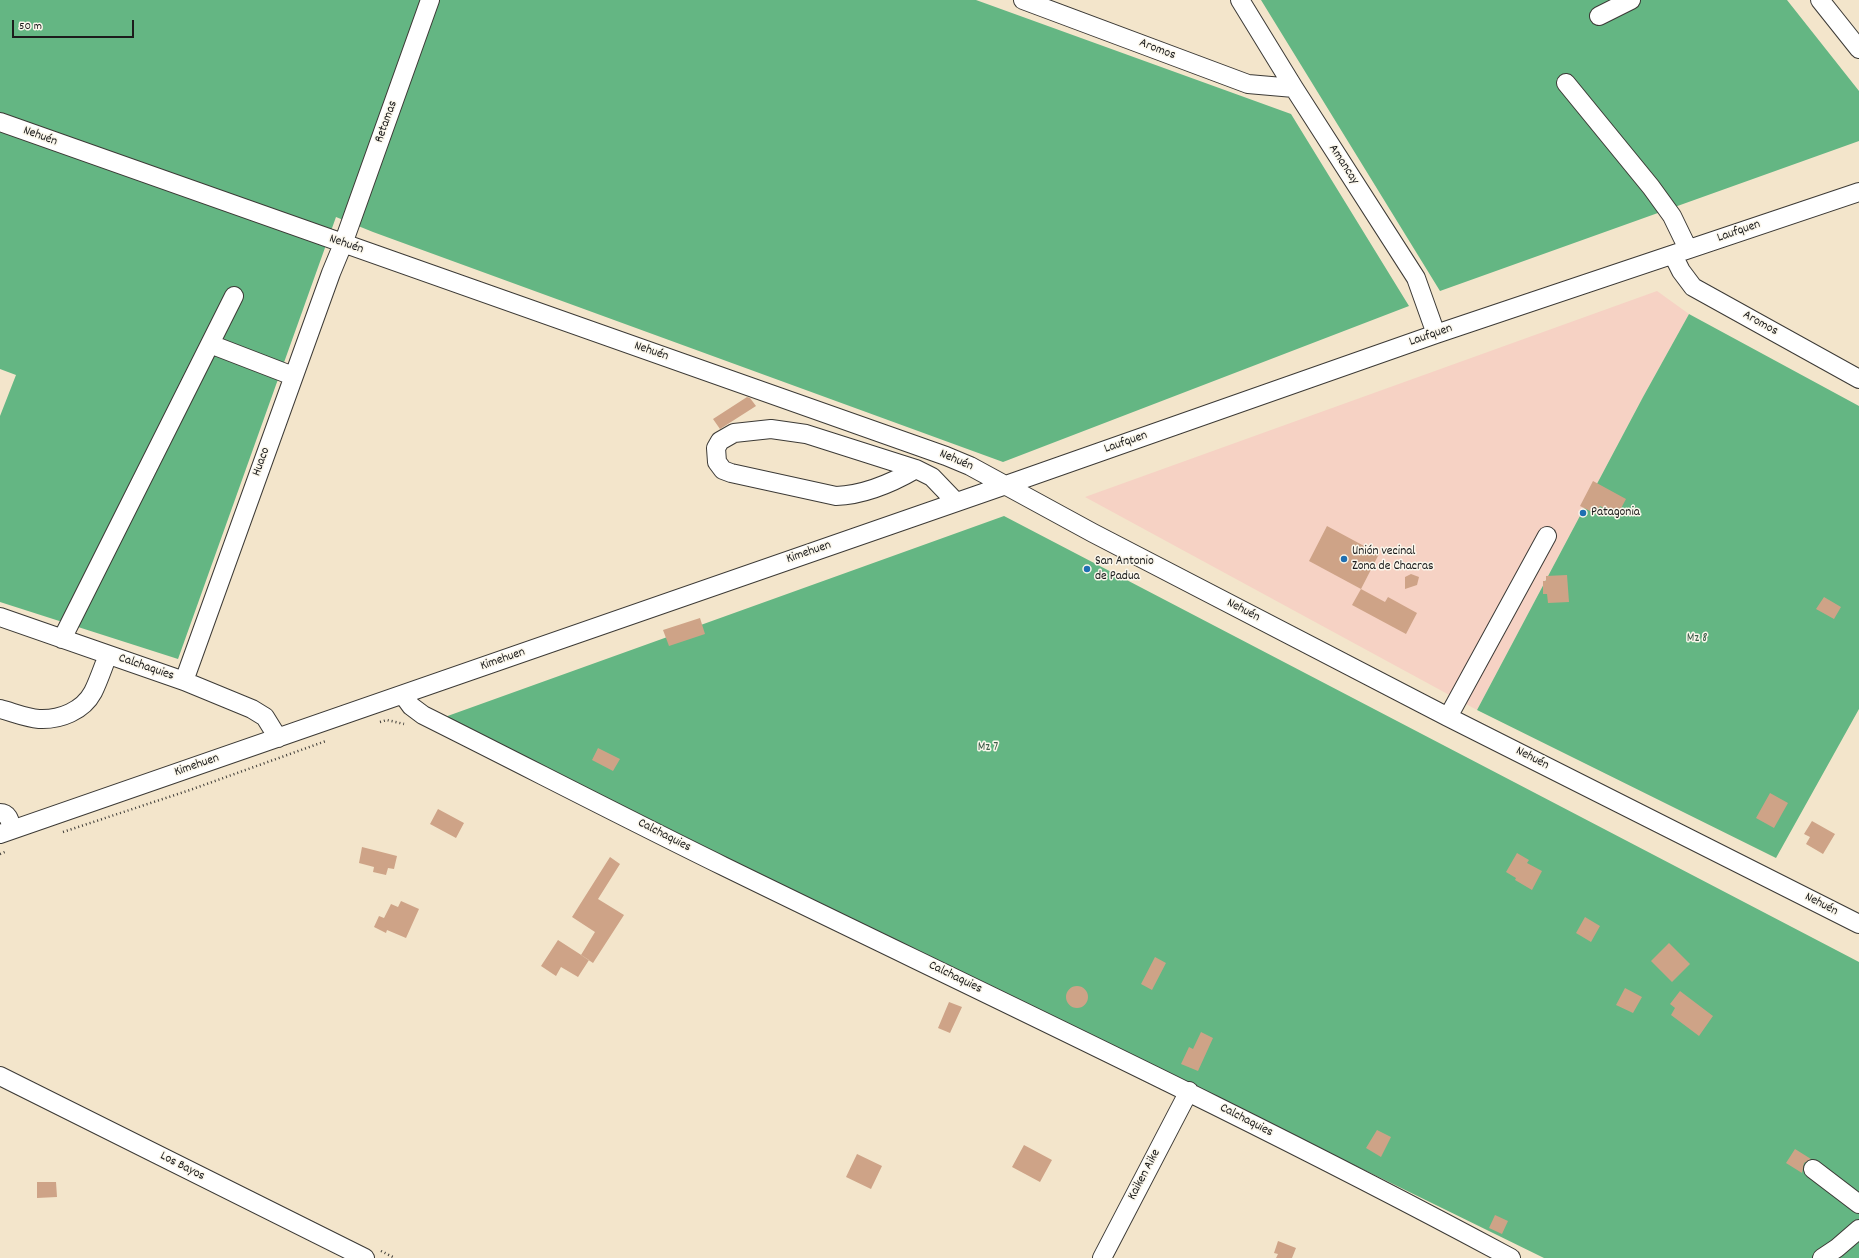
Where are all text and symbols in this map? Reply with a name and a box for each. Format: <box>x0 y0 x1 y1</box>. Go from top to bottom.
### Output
scale bar <box>14 12 136 38</box>
text: 50 m <box>19 18 42 35</box>
street label: Aromos <box>1137 36 1177 64</box>
street label: Retamas <box>372 99 402 145</box>
street label: Nehuén <box>21 124 59 150</box>
street label: Amancay <box>1324 142 1362 188</box>
street label: Laufquen <box>1715 217 1763 247</box>
street label: Nehuén <box>327 232 365 258</box>
street label: Aromos <box>1740 308 1780 340</box>
street label: Laufquen <box>1407 321 1455 351</box>
street label: Nehuén <box>632 339 670 365</box>
street label: Laufquen <box>1102 428 1150 458</box>
street label: Huaco <box>250 446 274 478</box>
street label: Nehuén <box>937 447 975 475</box>
place label: Patagonia <box>1591 505 1640 521</box>
marker: Patagonia <box>1578 508 1588 518</box>
street label: Kimehuen <box>785 538 833 568</box>
place label: Unión vecinal Zona de Chacras <box>1352 544 1433 575</box>
place label: San Antonio de Padua <box>1095 554 1154 585</box>
marker: Unión vecinal Zona de Chacras <box>1339 554 1349 564</box>
marker: San Antonio de Padua <box>1082 564 1092 574</box>
street label: Nehuén <box>1224 596 1262 626</box>
park label: Mz 8 <box>1687 631 1707 647</box>
street label: Kimehuen <box>479 645 527 675</box>
street label: Calchaquies <box>116 651 176 685</box>
park label: Mz 7 <box>978 740 998 756</box>
street label: Nehuén <box>1513 744 1551 774</box>
street label: Kimehuen <box>173 751 221 781</box>
street label: Calchaquies <box>635 816 693 856</box>
street label: Nehuén <box>1802 890 1840 920</box>
street label: Calchaquies <box>926 958 984 998</box>
street label: Calchaquies <box>1217 1101 1275 1141</box>
street label: Kaiken Aike <box>1125 1147 1165 1203</box>
street label: Los Bayos <box>157 1149 207 1185</box>

